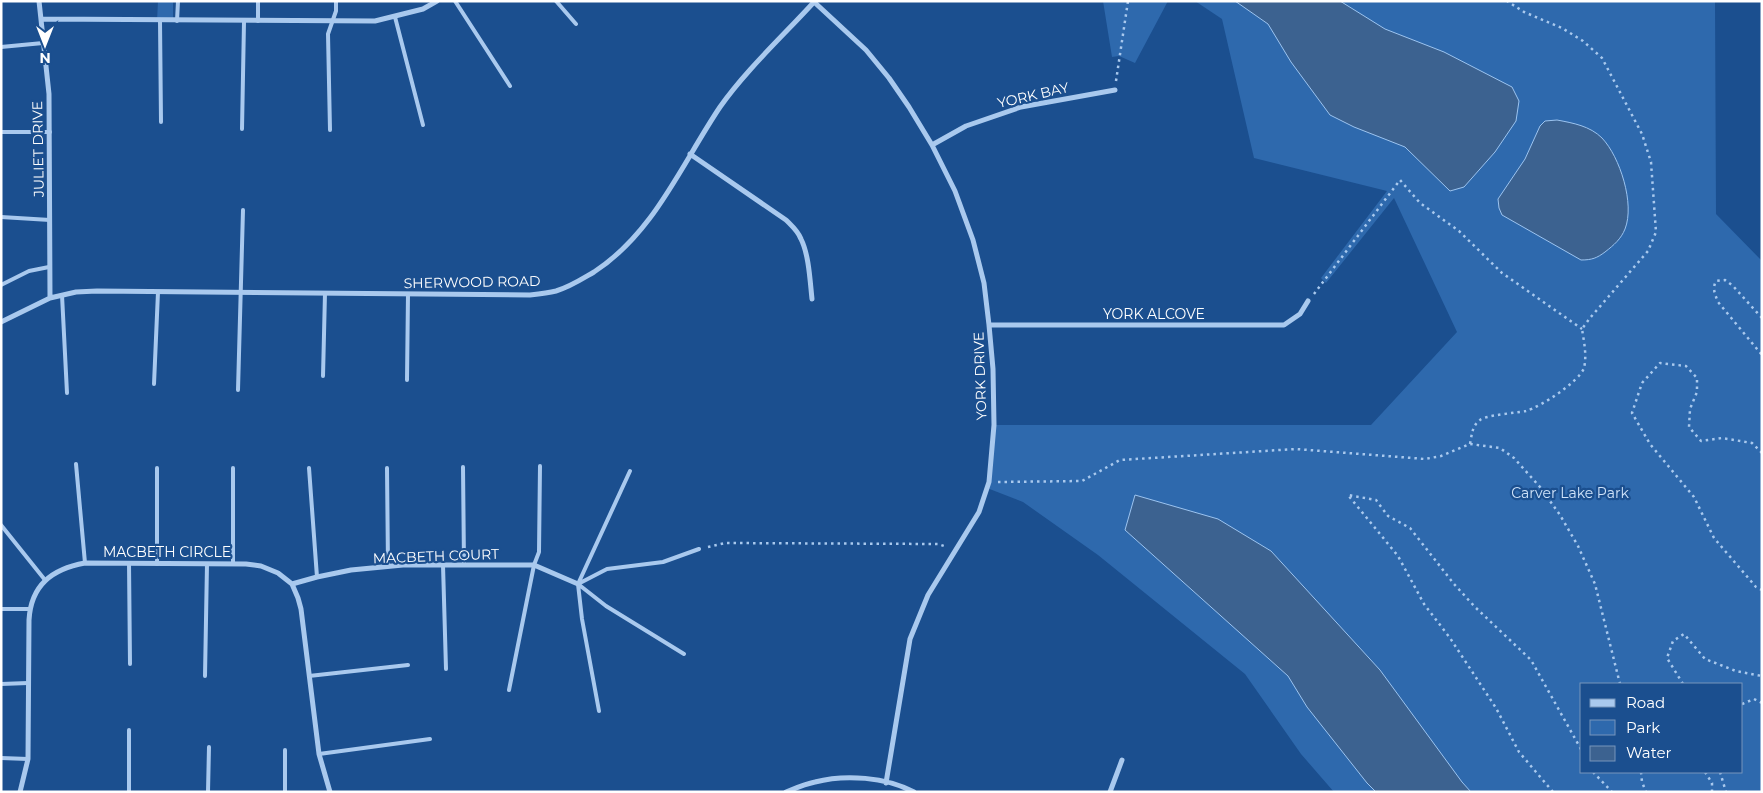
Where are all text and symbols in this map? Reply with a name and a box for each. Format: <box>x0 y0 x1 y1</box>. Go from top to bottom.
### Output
north arrow <box>20 20 70 70</box>
text: N <box>39 49 51 67</box>
street label: YORK BAY <box>996 78 1071 112</box>
street label: JULIET DRIVE <box>28 101 48 198</box>
street label: SHERWOOD ROAD <box>403 272 541 292</box>
street label: YORK ALCOVE <box>1103 305 1205 323</box>
street label: YORK DRIVE <box>969 331 991 421</box>
park label: Carver Lake Park <box>1511 484 1629 502</box>
street label: MACBETH CIRCLE <box>103 543 231 561</box>
street label: MACBETH COURT <box>372 545 500 567</box>
legend <box>1580 683 1743 773</box>
text: Road <box>1626 693 1665 712</box>
text: Park <box>1626 718 1660 737</box>
text: Water <box>1626 743 1672 762</box>

